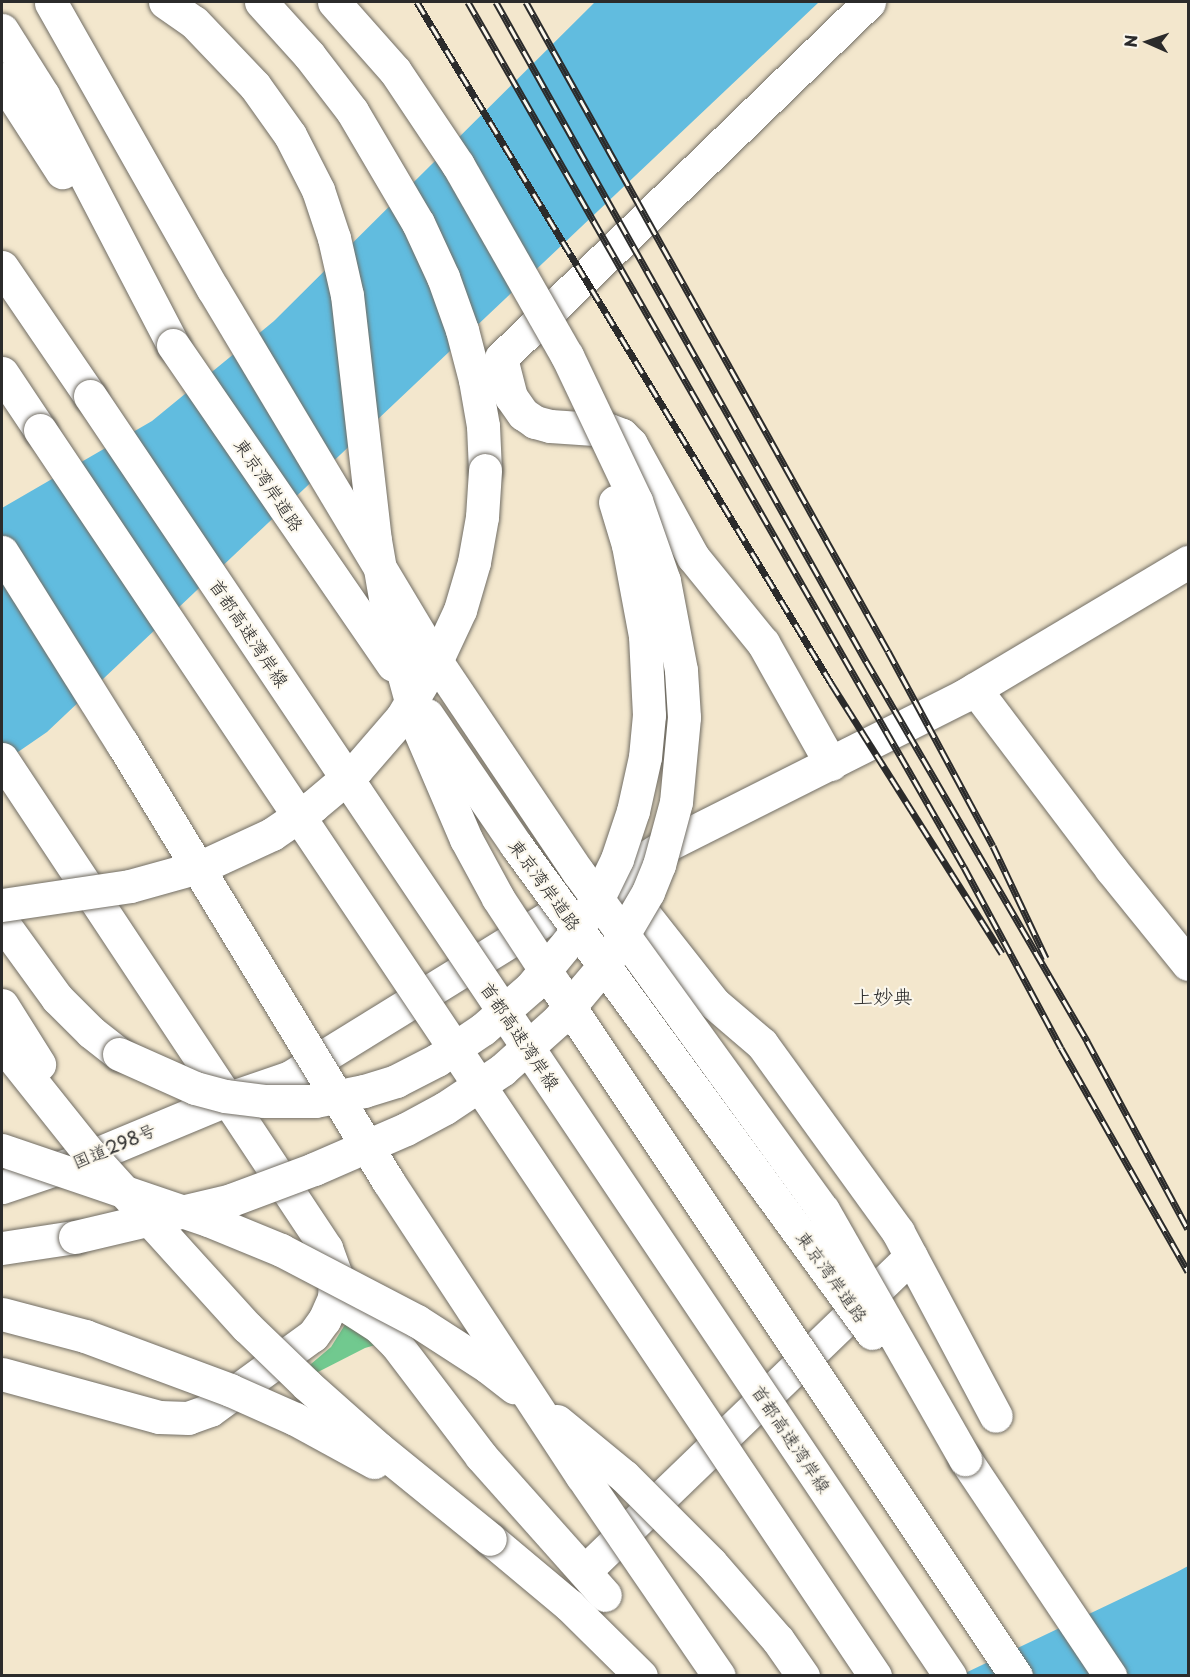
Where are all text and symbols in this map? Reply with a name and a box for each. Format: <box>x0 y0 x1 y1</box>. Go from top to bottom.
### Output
north arrow <box>1118 12 1178 72</box>
text: N <box>1118 34 1142 48</box>
street label: 東京湾岸道路 <box>230 434 308 536</box>
street label: 首都高速湾岸線 <box>205 575 293 691</box>
street label: 東京湾岸道路 <box>505 835 585 935</box>
street label: 首都高速湾岸線 <box>476 978 564 1094</box>
district label: 上妙典 <box>853 984 913 1008</box>
street label: 国道298号 <box>69 1119 159 1173</box>
street label: 東京湾岸道路 <box>792 1227 872 1327</box>
street label: 首都高速湾岸線 <box>747 1381 835 1497</box>

